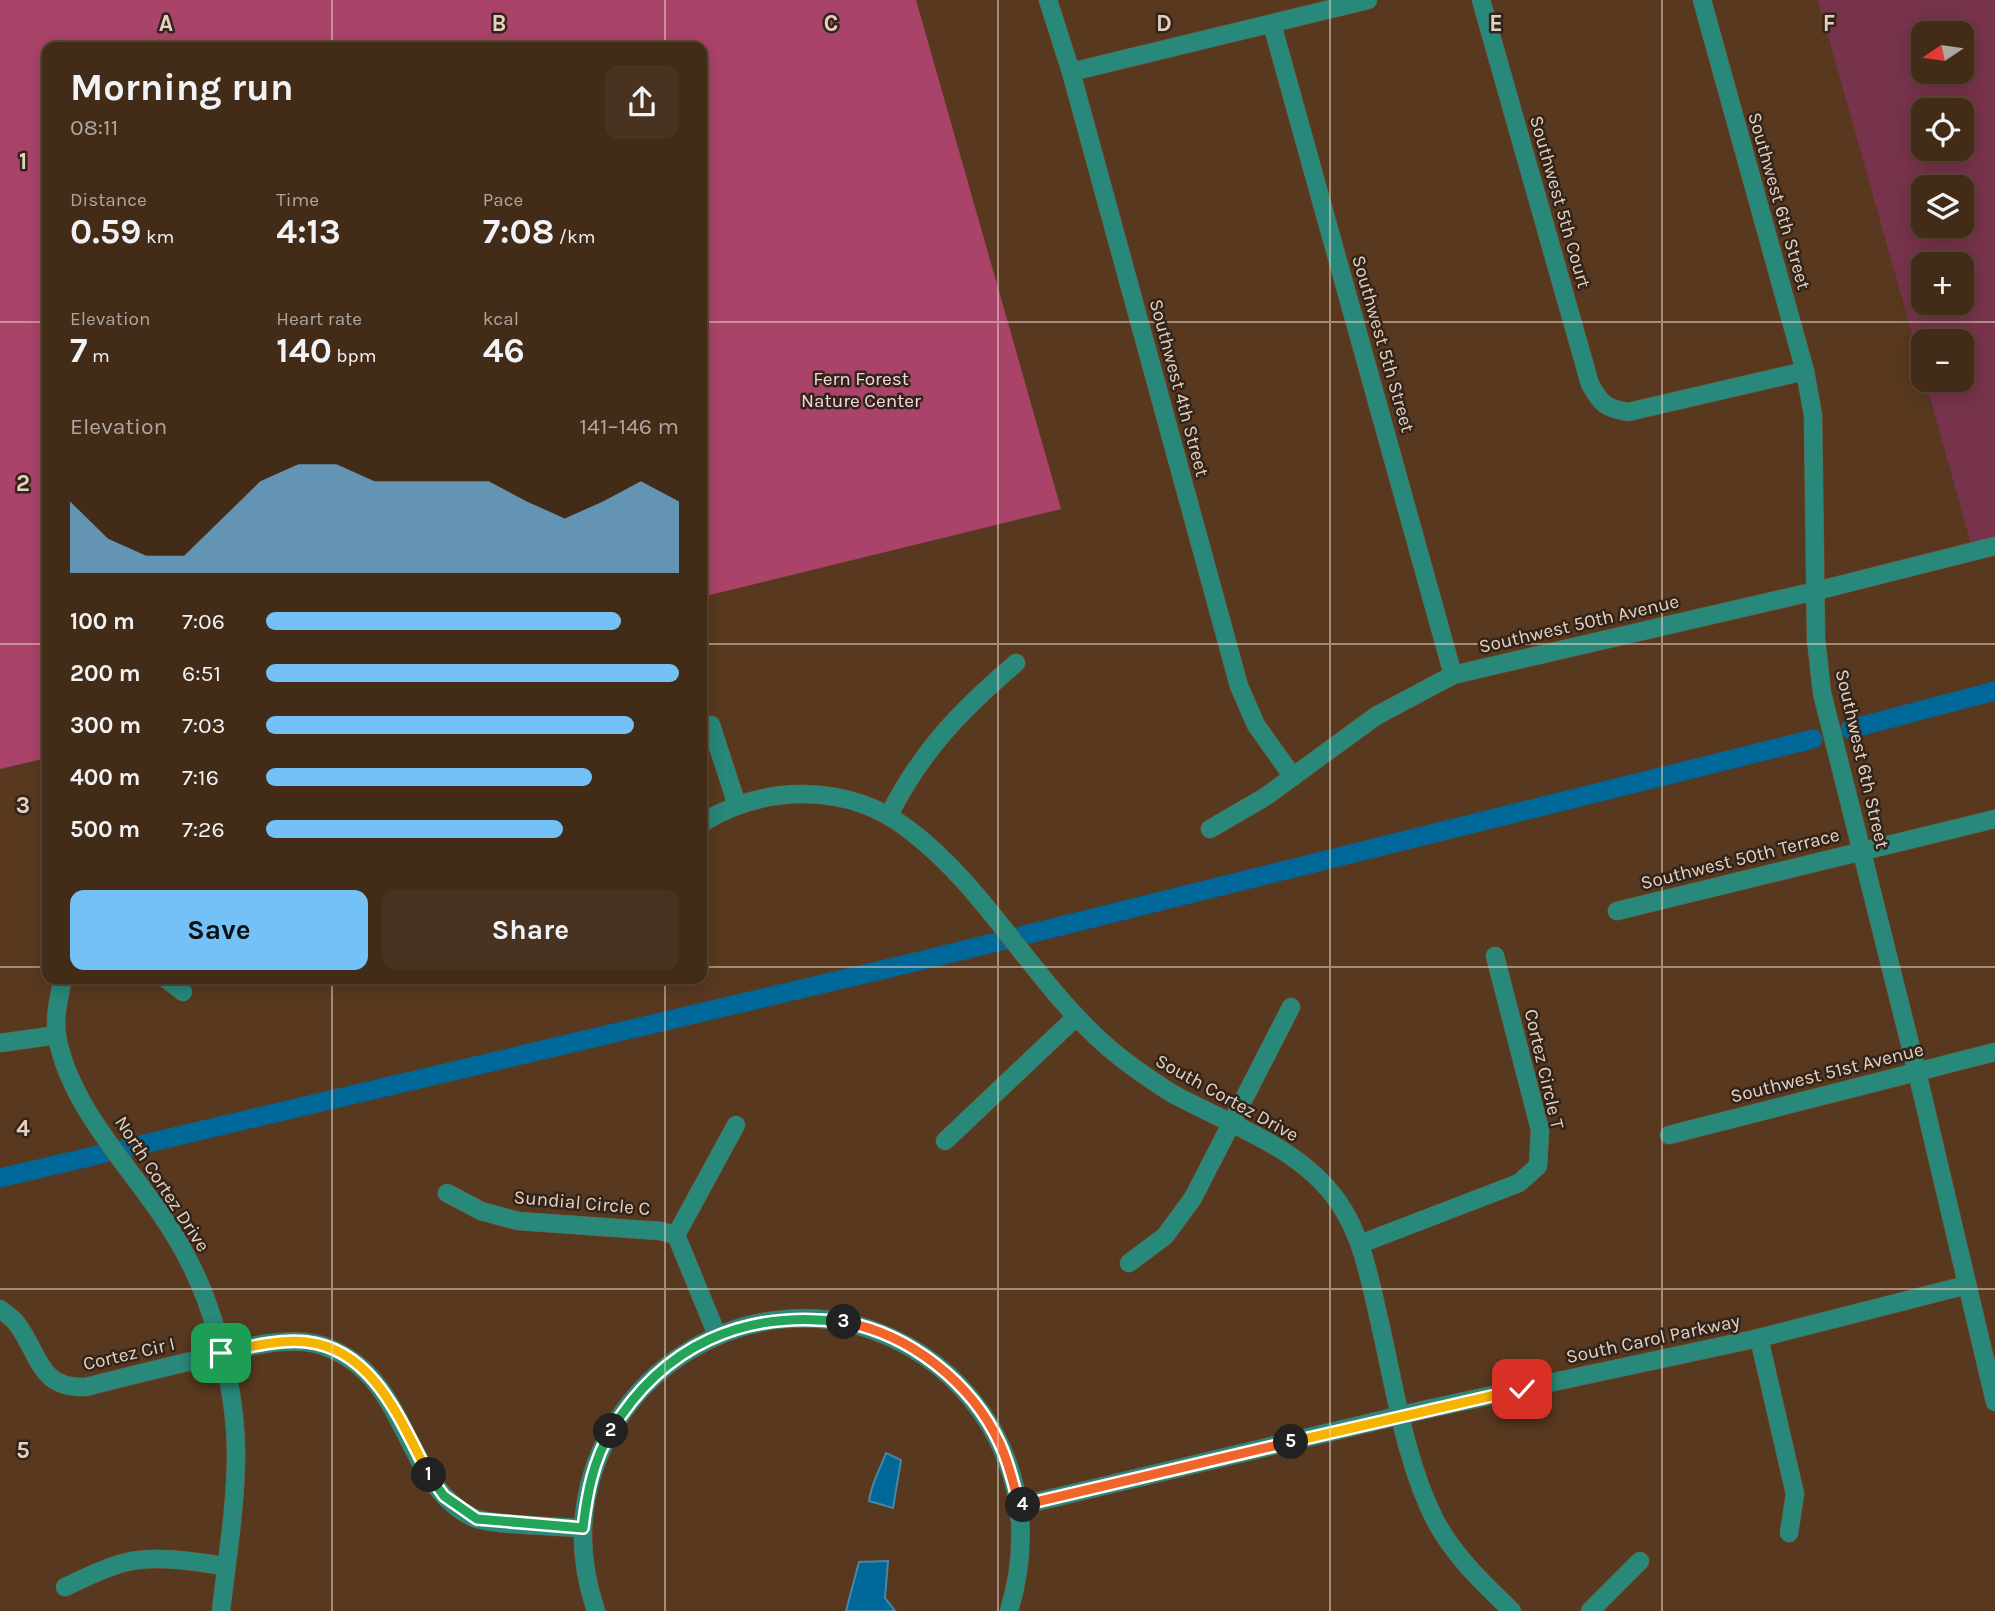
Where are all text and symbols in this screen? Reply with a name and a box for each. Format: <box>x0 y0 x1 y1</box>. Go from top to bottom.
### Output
text: A <box>159 10 173 37</box>
text: B <box>492 10 506 37</box>
text: C <box>824 10 838 37</box>
text: D <box>1156 10 1172 37</box>
text: E <box>1489 10 1503 37</box>
text: F <box>1823 10 1835 37</box>
north arrow <box>1911 21 1974 84</box>
map controls <box>1911 21 1974 392</box>
text: Morning run <box>70 65 294 110</box>
button: share <box>605 65 679 139</box>
button: locate <box>1911 98 1974 161</box>
street label: Southwest 6th Street <box>1743 110 1815 292</box>
street label: Southwest 5th Court <box>1525 113 1595 291</box>
text: 08:11 <box>70 114 118 141</box>
text: 1 <box>19 148 27 175</box>
button: layers <box>1911 175 1974 238</box>
text: Distance <box>70 189 147 211</box>
text: Time <box>276 189 319 211</box>
text: Pace <box>483 189 523 211</box>
text: 0.59 <box>70 211 141 252</box>
text: 4:13 <box>276 211 341 252</box>
text: 7:08 <box>483 211 554 252</box>
text: km <box>141 226 174 248</box>
text: /km <box>554 226 595 248</box>
button: + <box>1911 252 1974 315</box>
street label: Southwest 5th Street <box>1347 253 1419 435</box>
street label: Southwest 4th Street <box>1145 297 1213 479</box>
text: Elevation <box>70 308 150 330</box>
text: Heart rate <box>276 308 362 330</box>
text: kcal <box>483 308 519 330</box>
button: − <box>1911 329 1974 392</box>
text: 7 <box>70 330 87 371</box>
text: 140 <box>276 330 332 371</box>
text: 46 <box>483 330 525 371</box>
text: m <box>87 345 110 367</box>
text: bpm <box>332 345 376 367</box>
park label: Fern Forest Nature Center <box>801 368 921 412</box>
text: Elevation <box>70 413 167 440</box>
text: 141–146 m <box>579 413 679 440</box>
text: 2 <box>16 470 30 497</box>
street label: Southwest 50th Avenue <box>1477 590 1681 658</box>
text: 100 m <box>70 608 135 635</box>
text: 7:06 <box>182 608 225 635</box>
text: 200 m <box>70 660 141 687</box>
text: 6:51 <box>182 660 221 687</box>
street label: Southwest 6th Street <box>1831 667 1893 851</box>
text: 300 m <box>70 712 141 739</box>
text: 7:03 <box>182 712 225 739</box>
text: 400 m <box>70 764 140 791</box>
text: 7:16 <box>182 764 219 791</box>
text: 3 <box>16 792 30 819</box>
text: 500 m <box>70 816 140 843</box>
text: 7:26 <box>182 816 225 843</box>
street label: Southwest 50th Terrace <box>1638 824 1842 894</box>
button: Save <box>70 890 368 970</box>
button: Share <box>382 890 679 970</box>
street label: Cortez Circle T <box>1520 1007 1569 1132</box>
street label: Southwest 51st Avenue <box>1728 1038 1926 1108</box>
street label: South Cortez Drive <box>1152 1050 1302 1146</box>
street label: North Cortez Drive <box>110 1112 214 1256</box>
text: 4 <box>16 1115 30 1142</box>
street label: Sundial Circle C <box>513 1186 651 1220</box>
pin: 3 <box>826 1304 862 1340</box>
text: 3 <box>838 1310 849 1332</box>
street label: South Carol Parkway <box>1564 1310 1742 1368</box>
pin <box>191 1323 251 1383</box>
street label: Cortez Cir I <box>81 1333 177 1375</box>
icon: arrive <box>202 1334 240 1372</box>
pin <box>1492 1359 1552 1419</box>
icon: check <box>1503 1370 1541 1408</box>
pin: 2 <box>594 1414 628 1448</box>
text: 2 <box>605 1419 616 1441</box>
pin: 5 <box>1274 1424 1308 1460</box>
text: 5 <box>1285 1430 1296 1452</box>
text: 5 <box>16 1437 30 1464</box>
pin: 1 <box>412 1458 446 1492</box>
text: 1 <box>425 1463 432 1485</box>
pin: 4 <box>1006 1488 1040 1522</box>
text: 4 <box>1017 1493 1028 1515</box>

